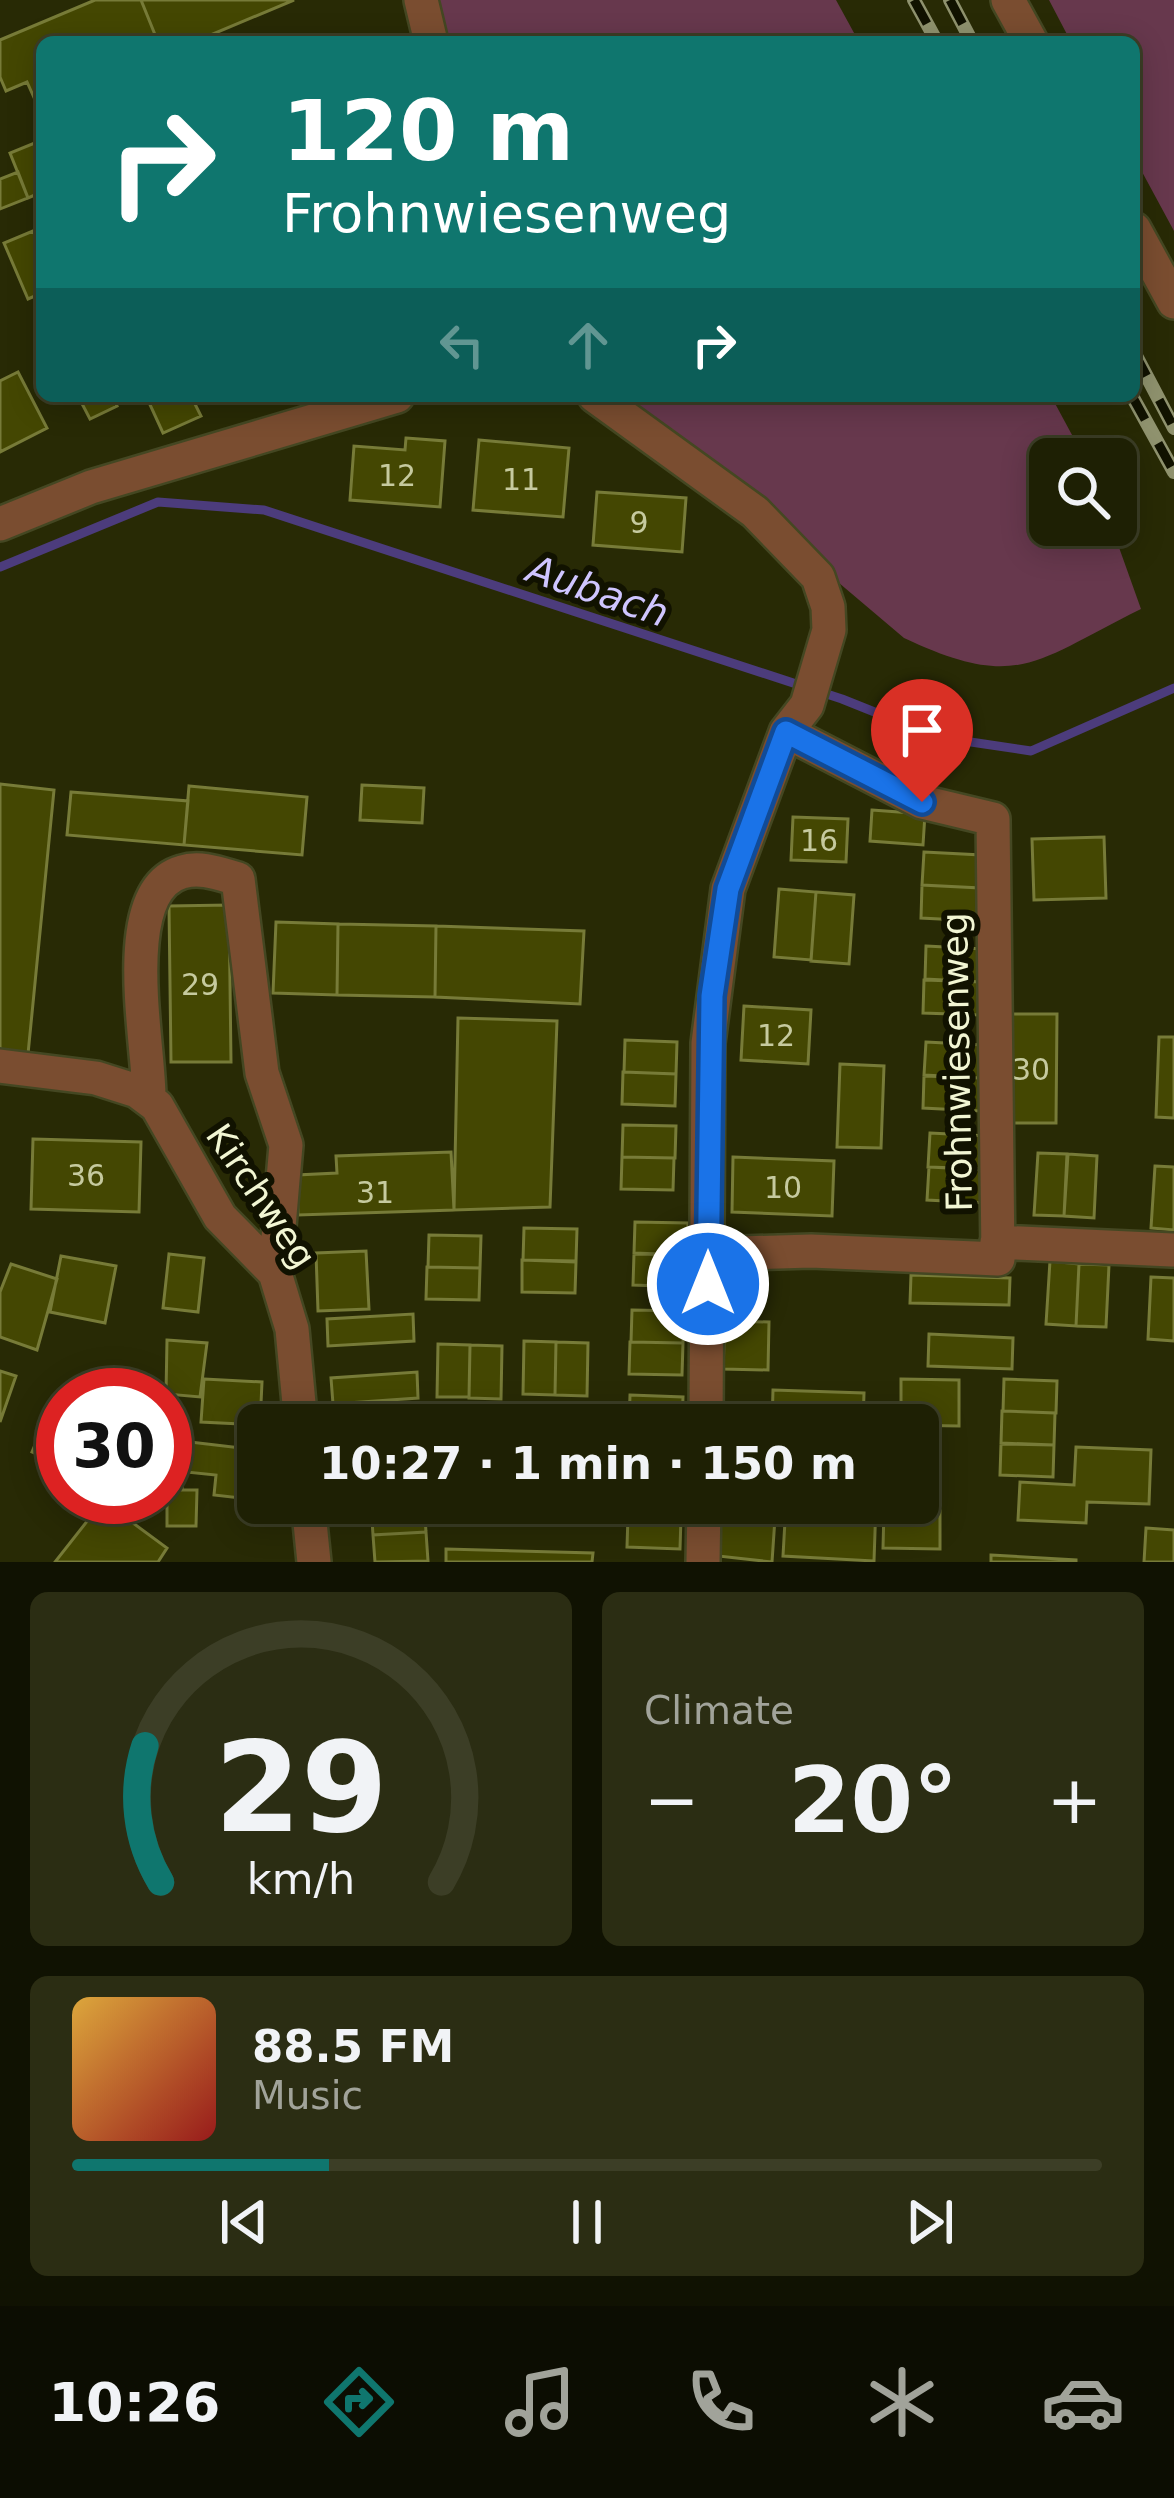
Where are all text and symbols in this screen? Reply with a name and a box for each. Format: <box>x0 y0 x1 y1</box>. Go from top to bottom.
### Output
text: 120 m <box>282 82 574 180</box>
icon: right <box>84 84 240 240</box>
text: Frohnwiesenweg <box>282 182 731 245</box>
icon: left <box>429 312 495 378</box>
icon: ahead <box>555 312 621 378</box>
icon: right <box>681 312 747 378</box>
map controls <box>1029 438 1137 546</box>
button: search <box>1029 438 1137 546</box>
house number: 12 <box>378 458 416 493</box>
house number: 11 <box>502 462 540 497</box>
house number: 9 <box>629 505 649 540</box>
water label: Aubach <box>519 545 674 636</box>
pin <box>871 679 973 802</box>
icon: arrive <box>889 697 955 763</box>
house number: 16 <box>800 823 838 858</box>
street label: Frohnwiesenweg <box>934 912 980 1212</box>
house number: 29 <box>181 967 219 1002</box>
house number: 12 <box>757 1018 795 1053</box>
house number: 30 <box>1012 1052 1050 1087</box>
street label: Kirchweg <box>198 1116 324 1276</box>
house number: 36 <box>67 1158 105 1193</box>
house number: 10 <box>764 1170 802 1205</box>
house number: 31 <box>356 1175 394 1210</box>
position arrow <box>645 1221 771 1347</box>
speed limit sign: 30 <box>36 1368 192 1524</box>
text: 10:27 · 1 min · 150 m <box>319 1437 857 1490</box>
text: Climate <box>644 1688 794 1733</box>
text: 29 <box>214 1715 388 1860</box>
text: 20° <box>788 1748 958 1853</box>
text: − <box>644 1762 699 1839</box>
text: + <box>1047 1762 1102 1839</box>
text: km/h <box>247 1854 355 1904</box>
text: 88.5 FM <box>252 2020 454 2073</box>
text: Music <box>252 2073 363 2118</box>
icon: previous <box>211 2189 277 2255</box>
icon: pause <box>554 2189 620 2255</box>
icon: next <box>897 2189 963 2255</box>
icon: directions <box>317 2360 401 2444</box>
icon: music <box>498 2360 582 2444</box>
icon: phone <box>679 2360 763 2444</box>
icon: climate <box>860 2360 944 2444</box>
icon: car <box>1041 2360 1125 2444</box>
text: 10:26 <box>49 2371 220 2434</box>

